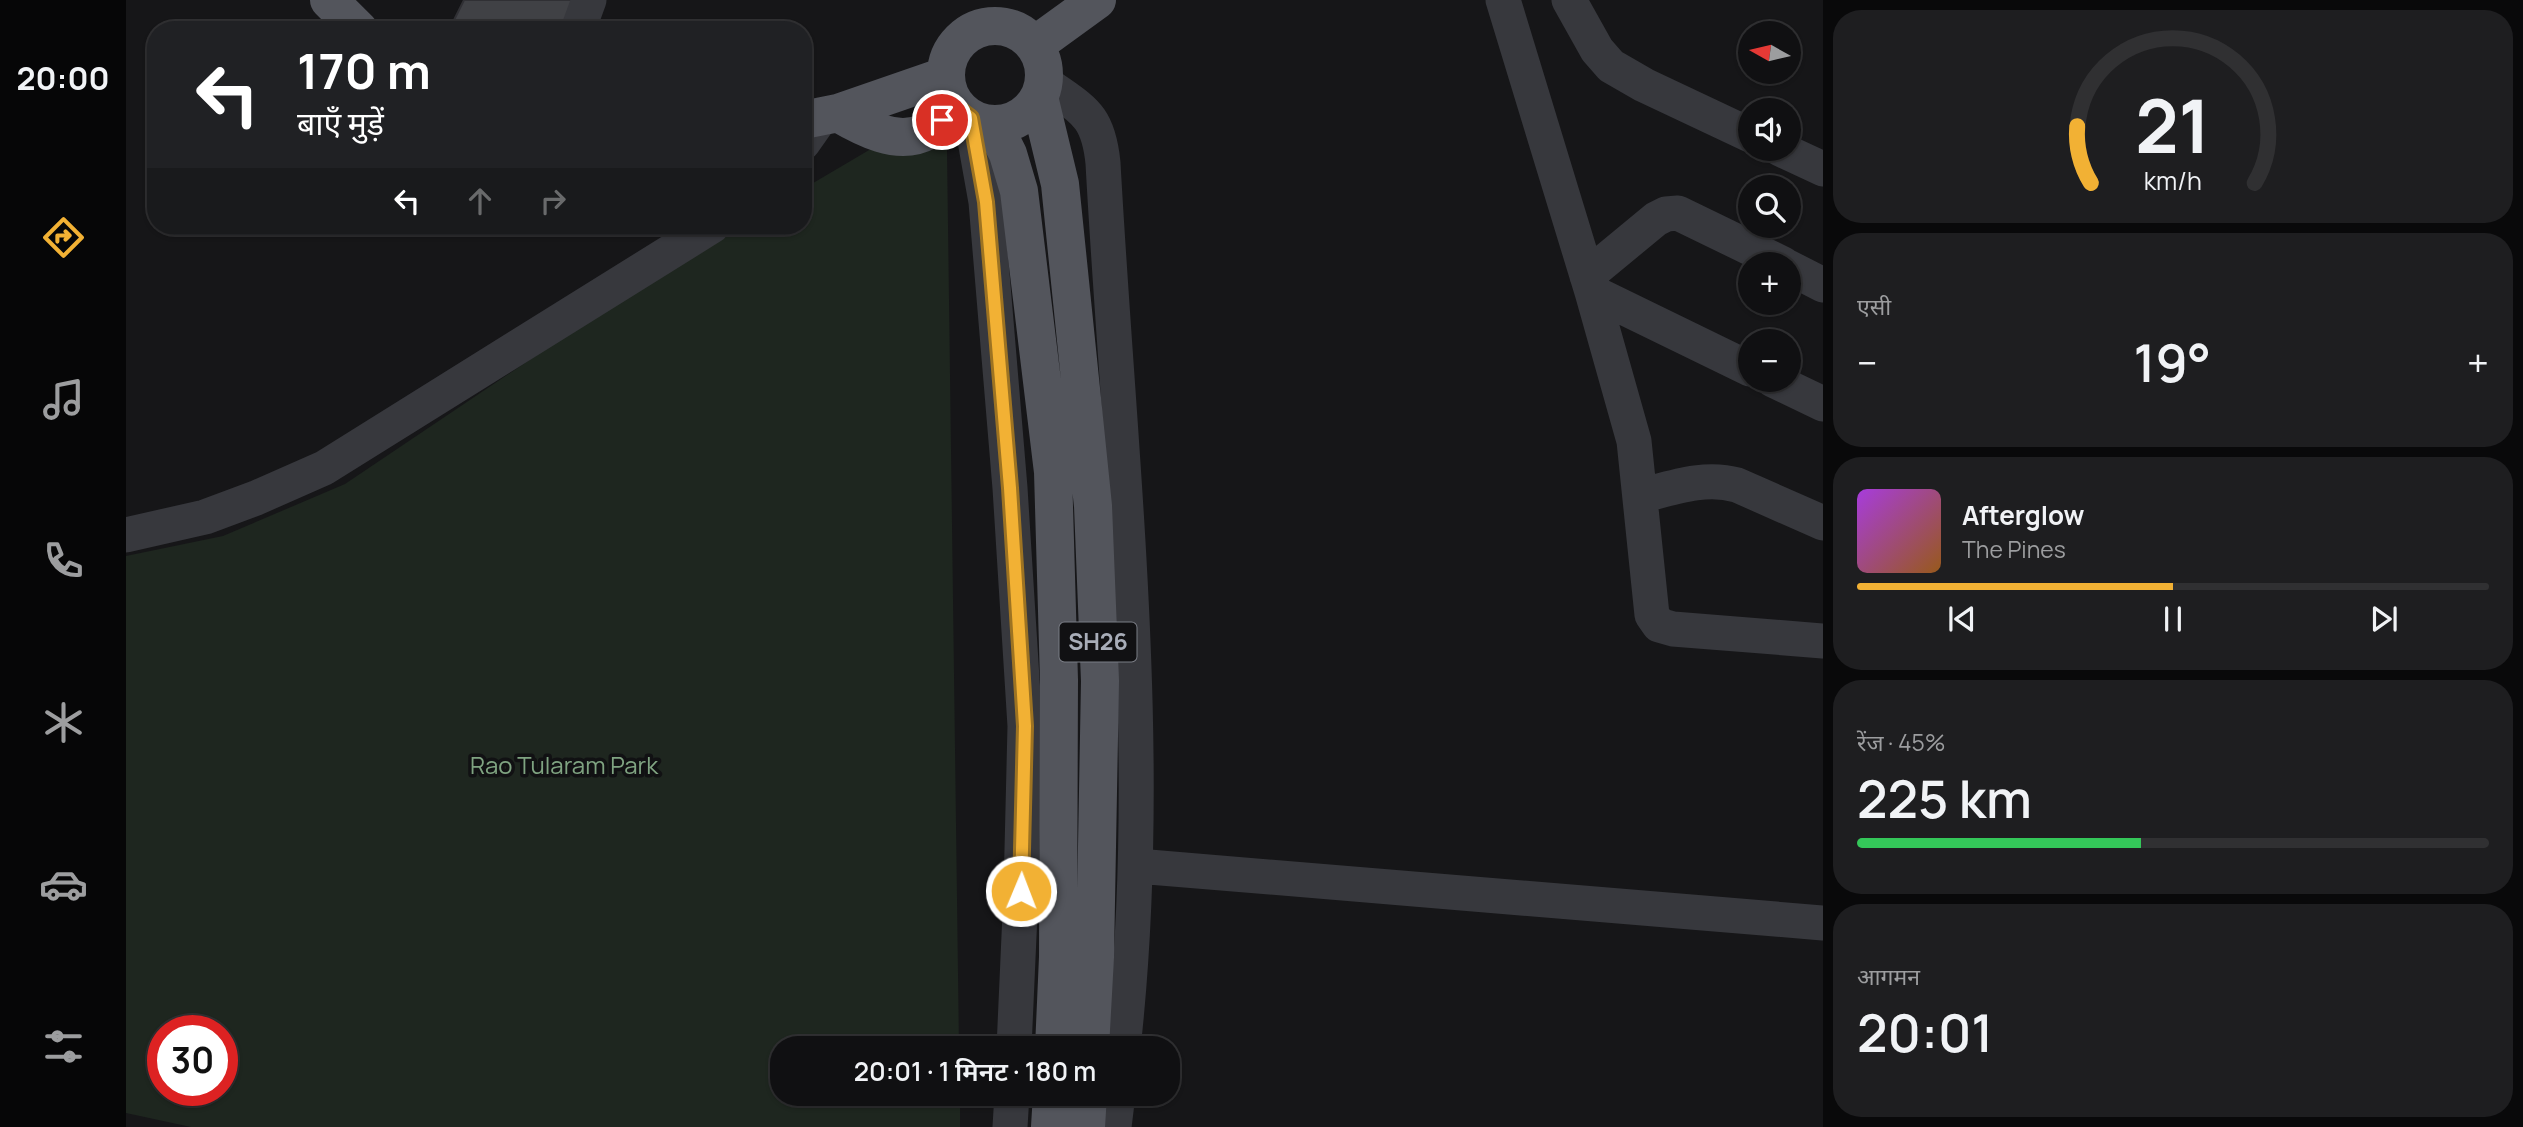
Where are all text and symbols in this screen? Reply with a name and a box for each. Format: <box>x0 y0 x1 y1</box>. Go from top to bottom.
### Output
north arrow <box>1738 21 1801 84</box>
map controls <box>1738 21 1801 392</box>
text: 170 m <box>297 37 431 104</box>
icon: left <box>182 49 273 140</box>
text: 20:00 <box>16 56 110 100</box>
text: 21 <box>2135 75 2211 175</box>
pin <box>912 90 972 150</box>
button: sound <box>1738 98 1801 161</box>
text: बाएँ मुड़ें <box>297 101 384 145</box>
icon: arrive <box>923 101 961 139</box>
text: km/h <box>2144 163 2202 198</box>
button: search <box>1738 175 1801 238</box>
icon: left <box>388 182 426 220</box>
icon: ahead <box>461 182 499 220</box>
icon: right <box>534 182 572 220</box>
icon: directions <box>39 213 88 262</box>
button: + <box>1738 252 1801 315</box>
text: एसी <box>1857 290 1891 322</box>
text: 19° <box>2133 327 2211 398</box>
button: − <box>1738 329 1801 392</box>
text: − <box>1857 336 1878 388</box>
text: + <box>2467 336 2489 388</box>
icon: music <box>39 375 88 424</box>
text: Afterglow <box>1962 497 2084 533</box>
text: The Pines <box>1962 533 2066 565</box>
icon: phone <box>39 536 88 585</box>
icon: previous <box>1943 600 1981 638</box>
icon: pause <box>2154 600 2192 638</box>
icon: next <box>2365 600 2403 638</box>
road number: SH26 <box>1060 622 1136 662</box>
icon: climate <box>39 698 88 747</box>
text: रेंज · 45% <box>1857 726 1945 758</box>
park label: Rao Tularam Park <box>470 748 659 781</box>
text: 225 km <box>1857 763 2032 834</box>
position arrow <box>984 854 1058 928</box>
icon: car <box>39 860 88 909</box>
text: आगमन <box>1857 960 1920 992</box>
text: 20:01 <box>1857 997 1993 1068</box>
speed limit sign: 30 <box>147 1015 238 1106</box>
icon: filters <box>39 1022 88 1071</box>
text: 20:01 · 1 मिनट · 180 m <box>854 1053 1096 1089</box>

